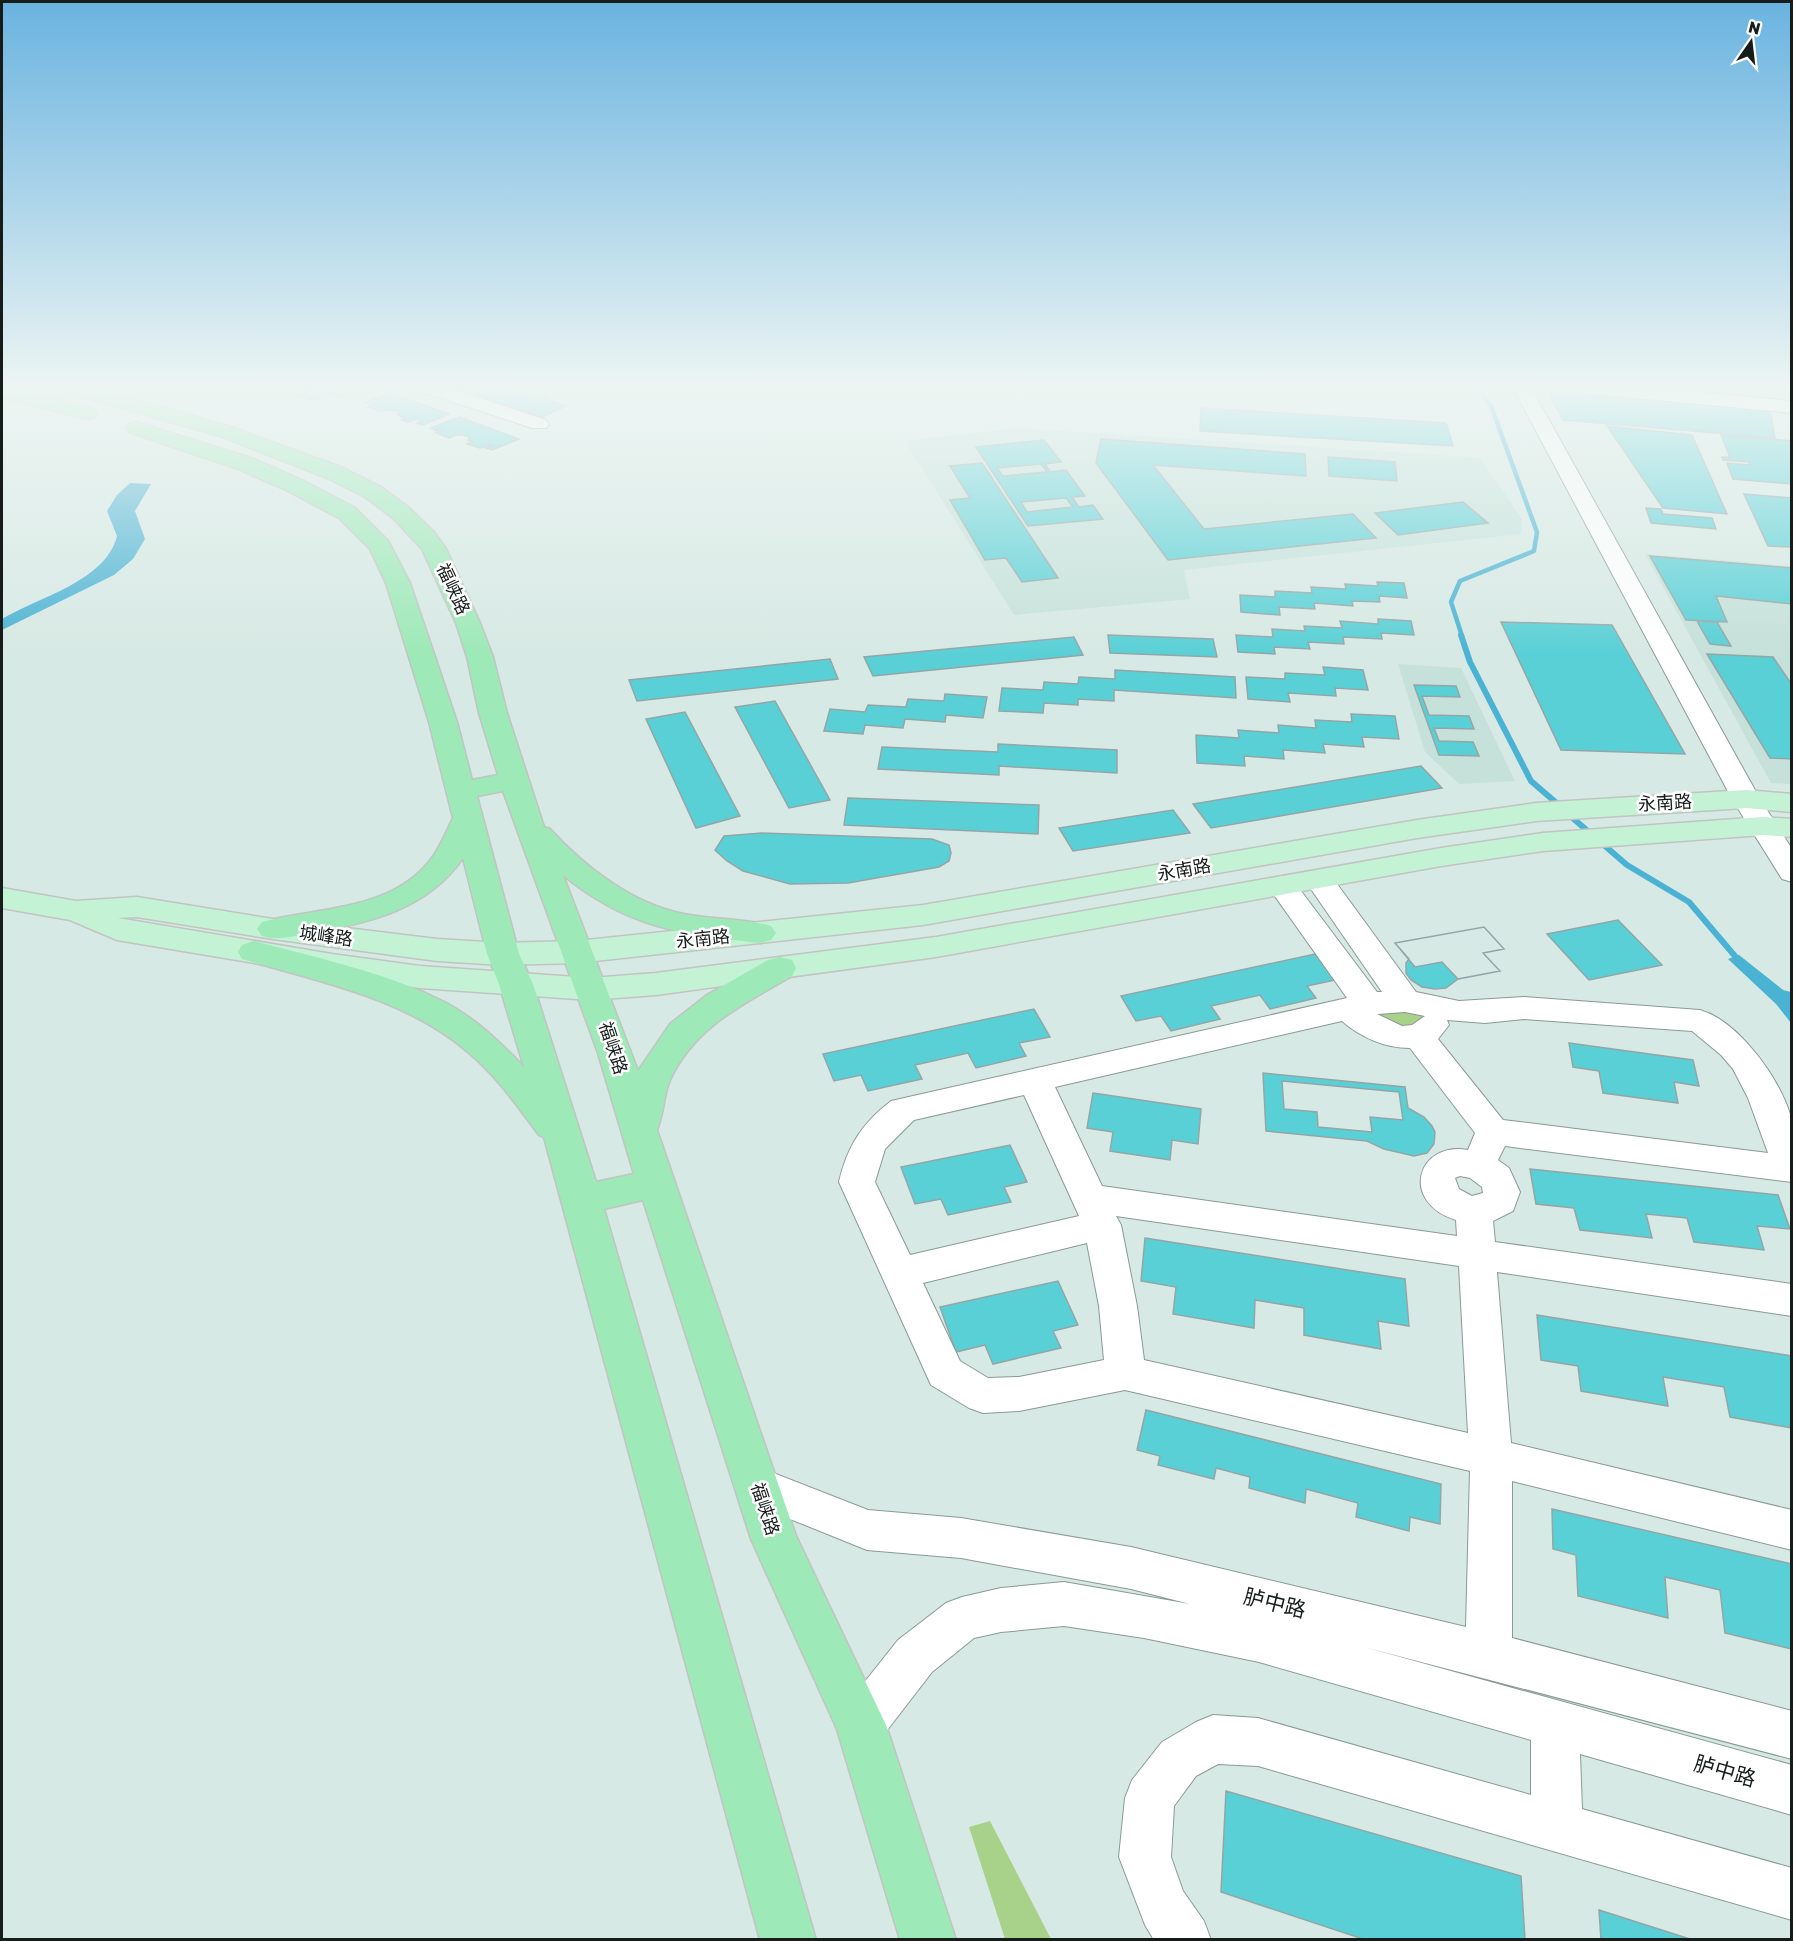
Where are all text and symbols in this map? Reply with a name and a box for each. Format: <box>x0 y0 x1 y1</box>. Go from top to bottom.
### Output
north arrow <box>1721 12 1781 72</box>
text: N <box>1747 17 1762 39</box>
street label: 福峡路 <box>432 560 474 618</box>
street label: 永南路 <box>1637 791 1693 815</box>
street label: 永南路 <box>1156 854 1212 886</box>
street label: 城峰路 <box>298 921 354 951</box>
street label: 永南路 <box>675 925 731 953</box>
street label: 福峡路 <box>594 1019 632 1077</box>
street label: 福峡路 <box>746 1480 784 1538</box>
street label: 胪中路 <box>1241 1583 1309 1623</box>
street label: 胪中路 <box>1691 1750 1759 1792</box>

